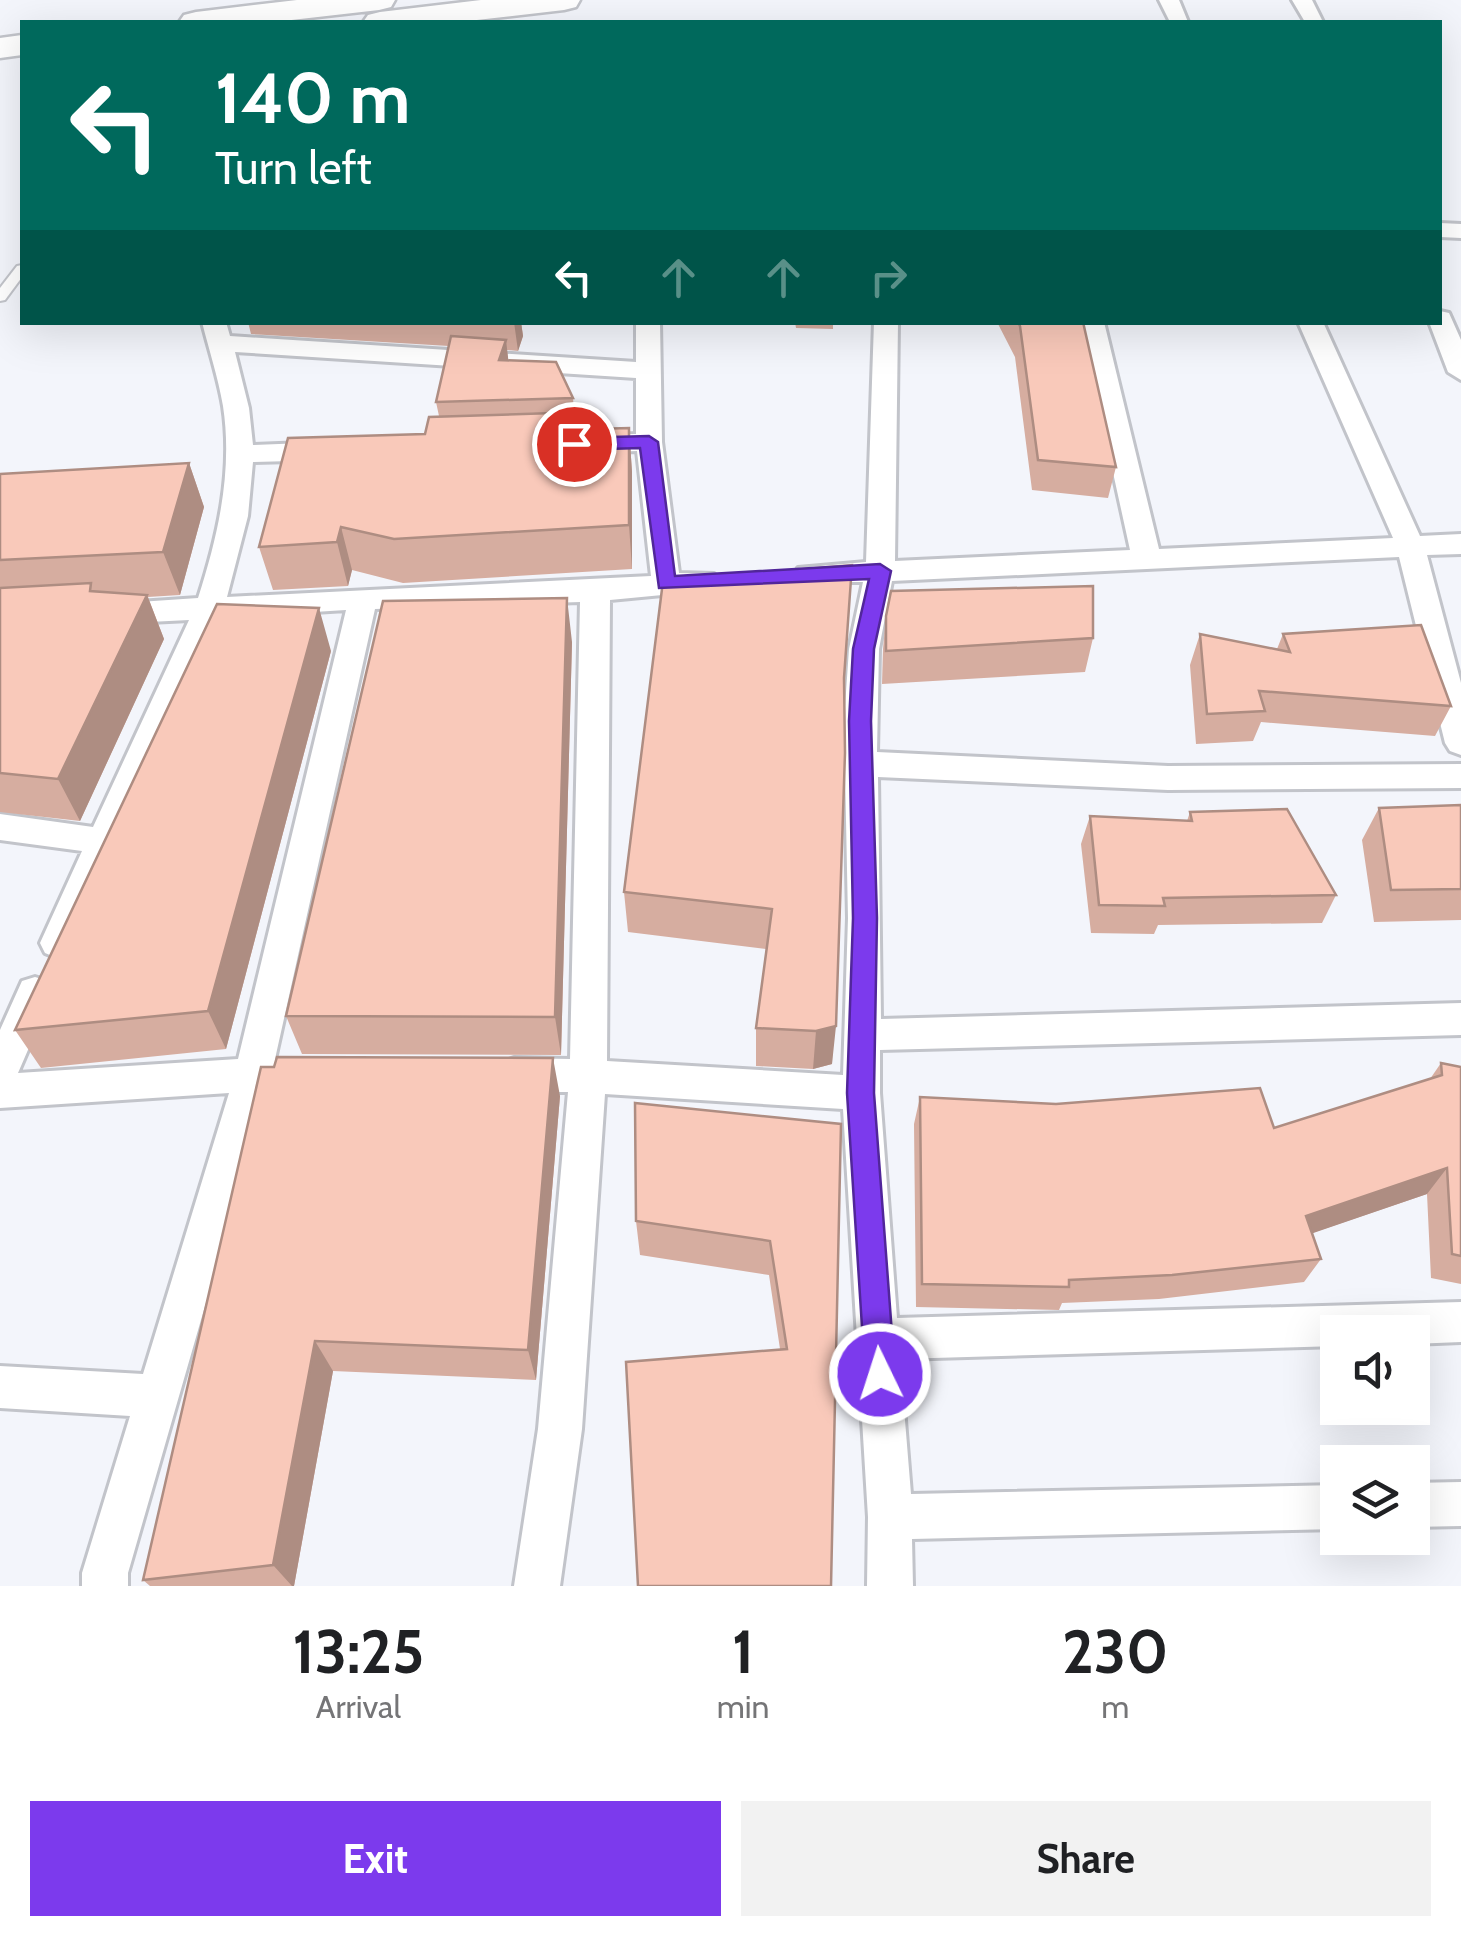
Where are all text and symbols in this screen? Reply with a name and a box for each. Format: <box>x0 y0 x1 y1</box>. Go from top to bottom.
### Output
text: 140 m <box>215 55 410 141</box>
icon: left <box>50 60 180 190</box>
text: Turn left <box>215 141 372 195</box>
icon: left <box>546 250 601 305</box>
icon: ahead <box>651 250 706 305</box>
icon: ahead <box>756 250 811 305</box>
icon: right <box>861 250 916 305</box>
pin <box>532 402 617 487</box>
icon: arrive <box>547 417 602 472</box>
map controls <box>1320 1315 1430 1555</box>
button: sound <box>1320 1315 1430 1425</box>
position arrow <box>828 1322 932 1426</box>
button: layers <box>1320 1445 1430 1555</box>
text: 13:25 <box>293 1615 424 1688</box>
text: 1 <box>732 1615 754 1688</box>
text: 230 <box>1062 1615 1168 1688</box>
text: Arrival <box>316 1687 401 1726</box>
text: min <box>717 1687 770 1726</box>
text: m <box>1101 1687 1129 1726</box>
button: Exit <box>30 1801 721 1916</box>
button: Share <box>741 1801 1431 1916</box>

